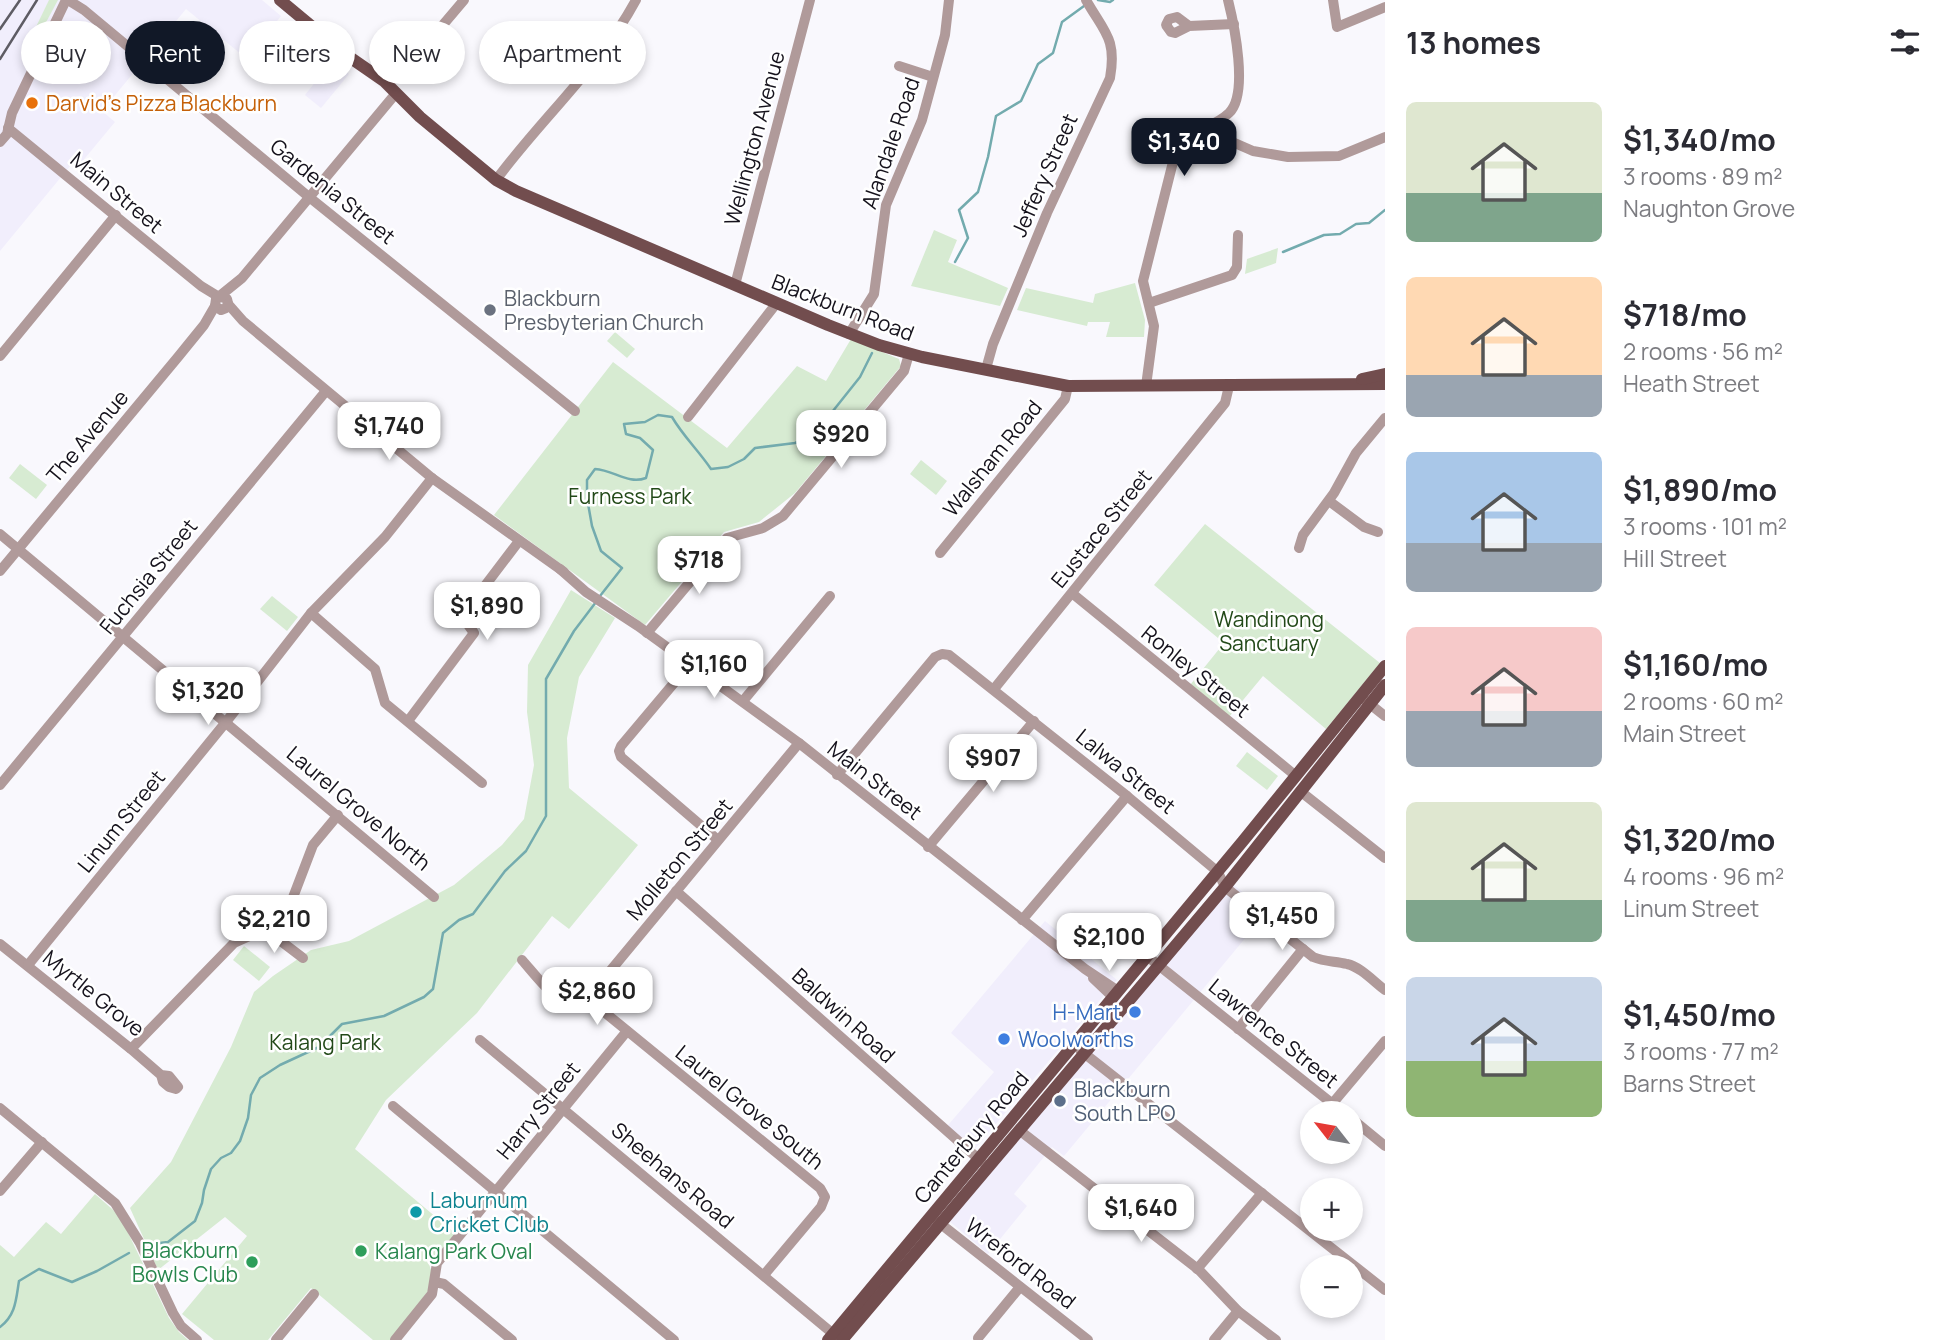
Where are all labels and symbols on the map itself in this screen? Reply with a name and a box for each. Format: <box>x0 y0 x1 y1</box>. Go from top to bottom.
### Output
street label: Wellington Avenue <box>717 48 791 228</box>
street label: Alandale Road <box>854 73 926 213</box>
place label: Darvid's Pizza Blackburn <box>46 89 277 117</box>
marker: Darvid's Pizza Blackburn <box>24 95 40 111</box>
street label: Jeffery Street <box>1004 109 1084 241</box>
pin: $1,340 <box>1127 118 1241 178</box>
street label: Gardenia Street <box>265 132 401 250</box>
street label: Main Street <box>65 145 169 239</box>
street label: Blackburn Road <box>768 267 918 347</box>
place label: Blackburn Presbyterian Church <box>504 284 704 336</box>
marker: Blackburn Presbyterian Church <box>482 302 498 318</box>
street label: The Avenue <box>40 384 134 488</box>
street label: Walsham Road <box>936 394 1048 522</box>
pin: $1,740 <box>332 402 446 462</box>
pin: $920 <box>800 410 882 470</box>
street label: Eustace Street <box>1044 463 1158 593</box>
park label: Furness Park <box>568 482 692 510</box>
street label: Fuchsia Street <box>93 513 203 639</box>
pin: $718 <box>658 536 740 596</box>
pin: $1,890 <box>430 582 544 642</box>
park label: Wandinong Sanctuary <box>1214 605 1324 657</box>
street label: Ronley Street <box>1136 619 1256 723</box>
pin: $1,160 <box>657 640 771 700</box>
pin: $1,320 <box>151 668 265 727</box>
street label: Lalwa Street <box>1070 722 1182 820</box>
street label: Main Street <box>822 734 928 826</box>
pin: $907 <box>952 734 1034 794</box>
street label: Laurel Grove North <box>281 740 437 876</box>
street label: Linum Street <box>71 764 171 878</box>
street label: Molleton Street <box>620 792 738 926</box>
pin: $1,450 <box>1225 892 1339 952</box>
pin: $2,210 <box>217 895 331 955</box>
pin: $2,100 <box>1052 914 1166 973</box>
street label: Myrtle Grove <box>37 943 151 1043</box>
street label: Baldwin Road <box>787 961 901 1069</box>
pin: $2,860 <box>540 968 654 1027</box>
street label: Lawrence Street <box>1203 972 1345 1094</box>
place label: H-Mart <box>1053 998 1121 1026</box>
marker: H-Mart <box>1127 1004 1143 1020</box>
place label: Woolworths <box>1018 1025 1134 1053</box>
park label: Kalang Park <box>269 1028 381 1056</box>
marker: Woolworths <box>996 1031 1012 1047</box>
street label: Laurel Grove South <box>670 1038 830 1176</box>
street label: Harry Street <box>490 1055 586 1165</box>
street label: Canterbury Road <box>907 1065 1035 1209</box>
place label: Blackburn South LPO <box>1074 1075 1176 1127</box>
marker: Blackburn South LPO <box>1052 1093 1068 1109</box>
north arrow <box>1300 1101 1363 1164</box>
street label: Sheehans Road <box>606 1116 740 1234</box>
pin: $1,640 <box>1084 1184 1198 1244</box>
place label: Laburnum Cricket Club <box>430 1186 549 1238</box>
marker: Laburnum Cricket Club <box>408 1204 424 1220</box>
street label: Wreford Road <box>960 1211 1082 1315</box>
place label: Blackburn Bowls Club <box>132 1236 238 1288</box>
place label: Kalang Park Oval <box>375 1237 533 1265</box>
marker: Kalang Park Oval <box>353 1243 369 1259</box>
marker: Blackburn Bowls Club <box>244 1254 260 1270</box>

